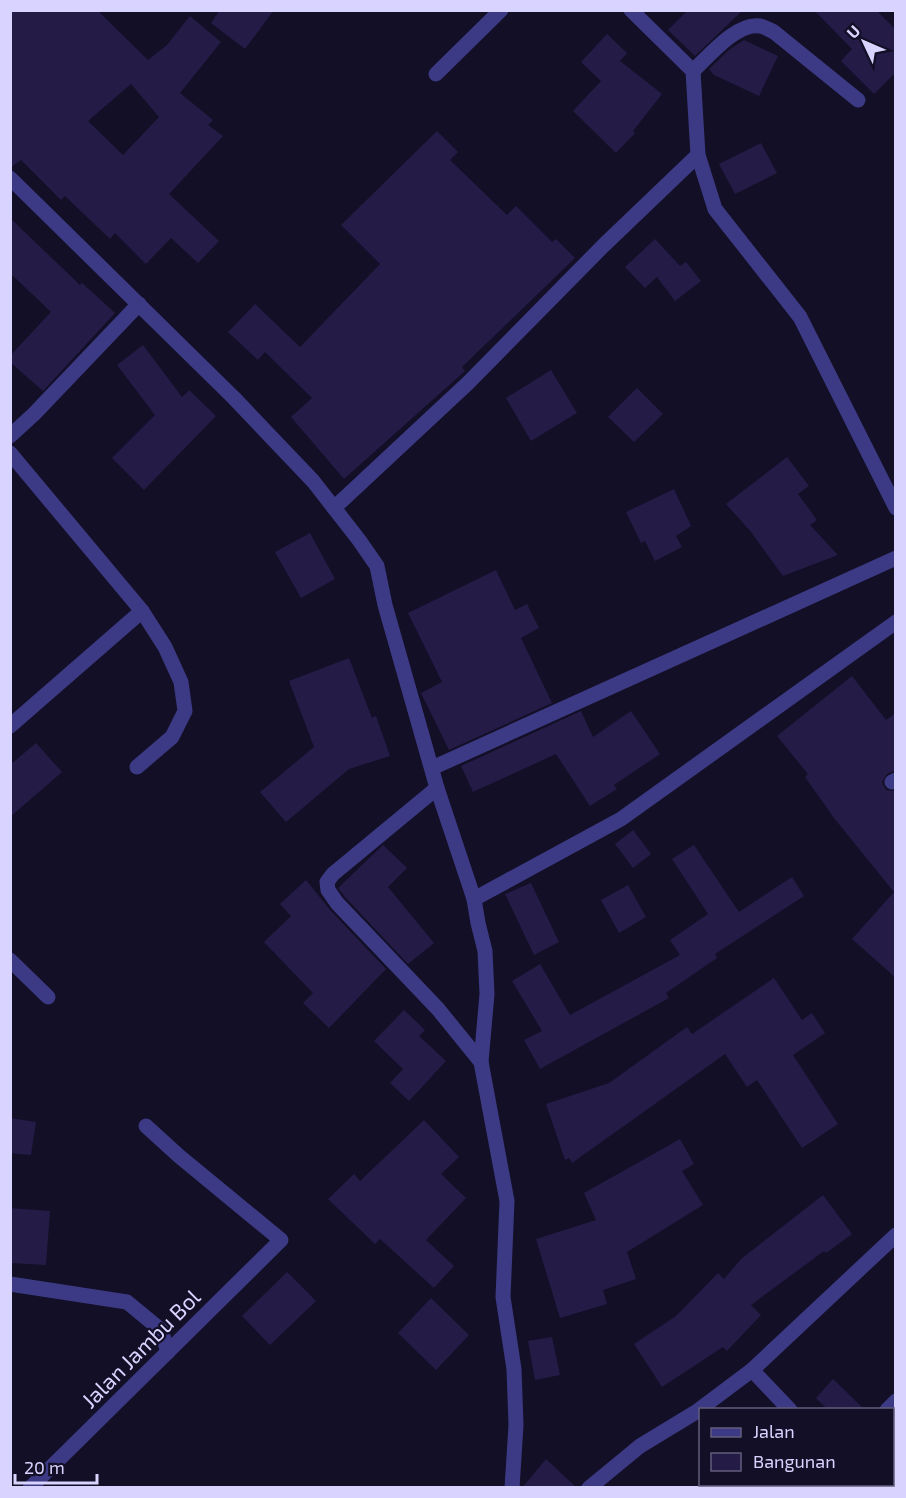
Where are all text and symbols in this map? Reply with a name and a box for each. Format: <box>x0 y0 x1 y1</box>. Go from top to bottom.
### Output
north arrow <box>834 12 894 72</box>
text: U <box>842 21 863 42</box>
street label: Jalan Jambu Bol <box>75 1283 205 1413</box>
legend <box>699 1408 894 1486</box>
text: Jalan <box>753 1420 795 1442</box>
scale bar <box>15 1447 98 1485</box>
text: Bangunan <box>753 1450 836 1472</box>
text: 20 m <box>24 1456 65 1478</box>

